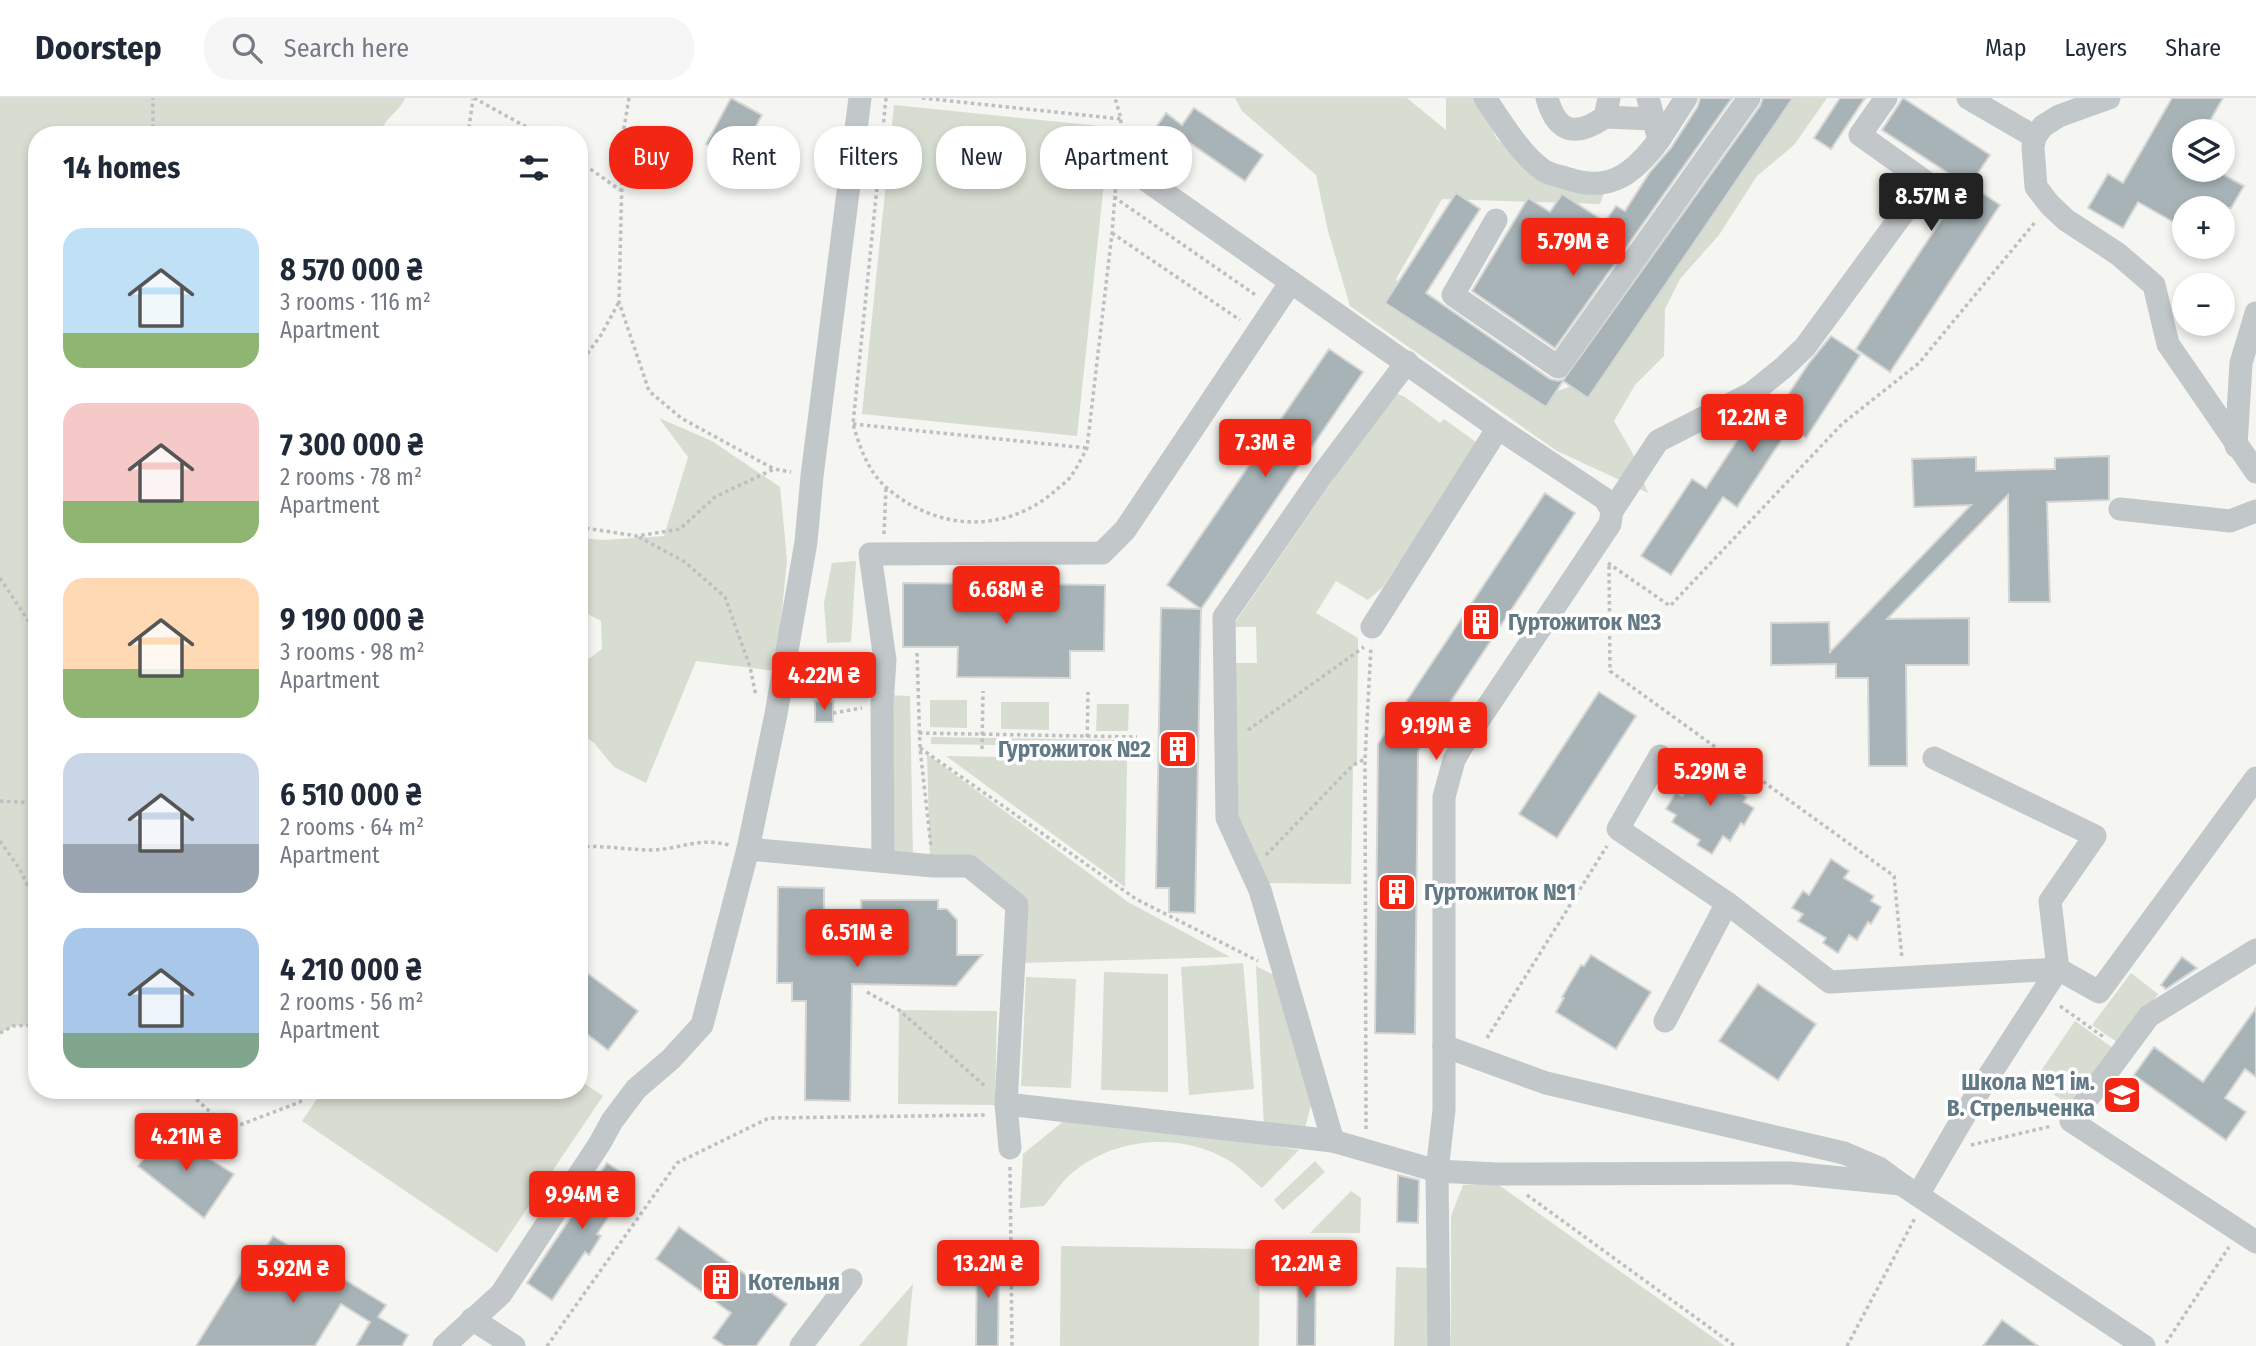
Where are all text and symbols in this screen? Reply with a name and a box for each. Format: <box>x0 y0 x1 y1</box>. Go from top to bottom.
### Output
search box <box>204 17 694 80</box>
text: Doorstep <box>35 28 162 68</box>
icon: search <box>228 29 266 67</box>
text: Search here <box>284 33 409 64</box>
text: Map <box>1985 34 2027 62</box>
text: Layers <box>2065 34 2127 62</box>
text: Share <box>2165 34 2221 62</box>
map controls <box>2172 119 2235 336</box>
button: layers <box>2172 119 2235 182</box>
chip: Buy <box>609 126 693 189</box>
chip: Rent <box>707 126 800 189</box>
chip: Filters <box>814 126 922 189</box>
chip: New <box>936 126 1026 189</box>
chip: Apartment <box>1040 126 1192 189</box>
icon: filters <box>515 149 553 187</box>
text: 14 homes <box>63 150 180 186</box>
pin: 8.57M ₴ <box>1866 174 1996 233</box>
text: 8.57M ₴ <box>1895 182 1967 210</box>
button: + <box>2172 196 2235 259</box>
pin: 5.79M ₴ <box>1508 218 1638 278</box>
text: 5.79M ₴ <box>1537 227 1609 255</box>
text: 8 570 000 ₴ <box>280 252 423 288</box>
icon: home <box>119 256 203 340</box>
button: − <box>2172 273 2235 336</box>
text: 3 rooms · 116 m² <box>280 288 431 316</box>
text: Apartment <box>280 316 380 344</box>
pin: 12.2M ₴ <box>1687 394 1817 454</box>
text: 12.2M ₴ <box>1717 403 1787 431</box>
pin: 7.3M ₴ <box>1208 420 1322 479</box>
text: 7 300 000 ₴ <box>280 427 423 463</box>
text: 7.3M ₴ <box>1235 428 1295 456</box>
icon: home <box>119 431 203 515</box>
text: 2 rooms · 78 m² <box>280 463 422 491</box>
text: Apartment <box>280 491 380 519</box>
pin: 6.68M ₴ <box>941 566 1071 626</box>
text: 6.68M ₴ <box>969 575 1043 603</box>
building icon: Гуртожиток №3 <box>1460 601 1502 643</box>
text: 9 190 000 ₴ <box>280 602 424 638</box>
icon: home <box>119 606 203 690</box>
place label: Гуртожиток №3 <box>1508 608 1661 636</box>
text: 3 rooms · 98 m² <box>280 638 425 666</box>
pin: 4.22M ₴ <box>759 652 889 712</box>
text: 4.22M ₴ <box>788 661 860 689</box>
text: Apartment <box>280 666 380 694</box>
pin: 9.19M ₴ <box>1371 702 1501 762</box>
text: 9.19M ₴ <box>1401 711 1471 739</box>
building icon: Гуртожиток №2 <box>1157 728 1199 770</box>
place label: Гуртожиток №2 <box>998 735 1151 763</box>
pin: 5.29M ₴ <box>1645 748 1775 808</box>
text: 5.29M ₴ <box>1674 757 1746 785</box>
text: 6 510 000 ₴ <box>280 777 422 813</box>
icon: home <box>119 781 203 865</box>
text: 2 rooms · 64 m² <box>280 813 424 841</box>
text: Apartment <box>280 841 380 869</box>
building icon: Гуртожиток №1 <box>1376 871 1418 913</box>
place label: Гуртожиток №1 <box>1424 878 1576 906</box>
pin: 6.51M ₴ <box>792 910 922 969</box>
text: 6.51M ₴ <box>822 918 892 946</box>
text: 4 210 000 ₴ <box>280 952 422 988</box>
icon: home <box>119 956 203 1040</box>
text: 2 rooms · 56 m² <box>280 988 424 1016</box>
text: Apartment <box>280 1016 380 1044</box>
place label: Школа №1 ім. В. Стрельченка <box>1947 1068 2095 1122</box>
school or university icon: Школа №1 ім. В. Стрельченка <box>2101 1074 2143 1116</box>
pin: 4.21M ₴ <box>121 1114 251 1173</box>
text: 4.21M ₴ <box>151 1122 221 1150</box>
pin: 9.94M ₴ <box>517 1172 647 1231</box>
text: 9.94M ₴ <box>545 1180 619 1208</box>
pin: 13.2M ₴ <box>923 1240 1053 1300</box>
pin: 12.2M ₴ <box>1241 1240 1371 1300</box>
pin: 5.92M ₴ <box>228 1246 358 1305</box>
text: 13.2M ₴ <box>953 1249 1023 1277</box>
text: 12.2M ₴ <box>1271 1249 1341 1277</box>
text: 5.92M ₴ <box>257 1254 329 1282</box>
building icon: Котельня <box>700 1261 742 1303</box>
place label: Котельня <box>748 1268 840 1296</box>

